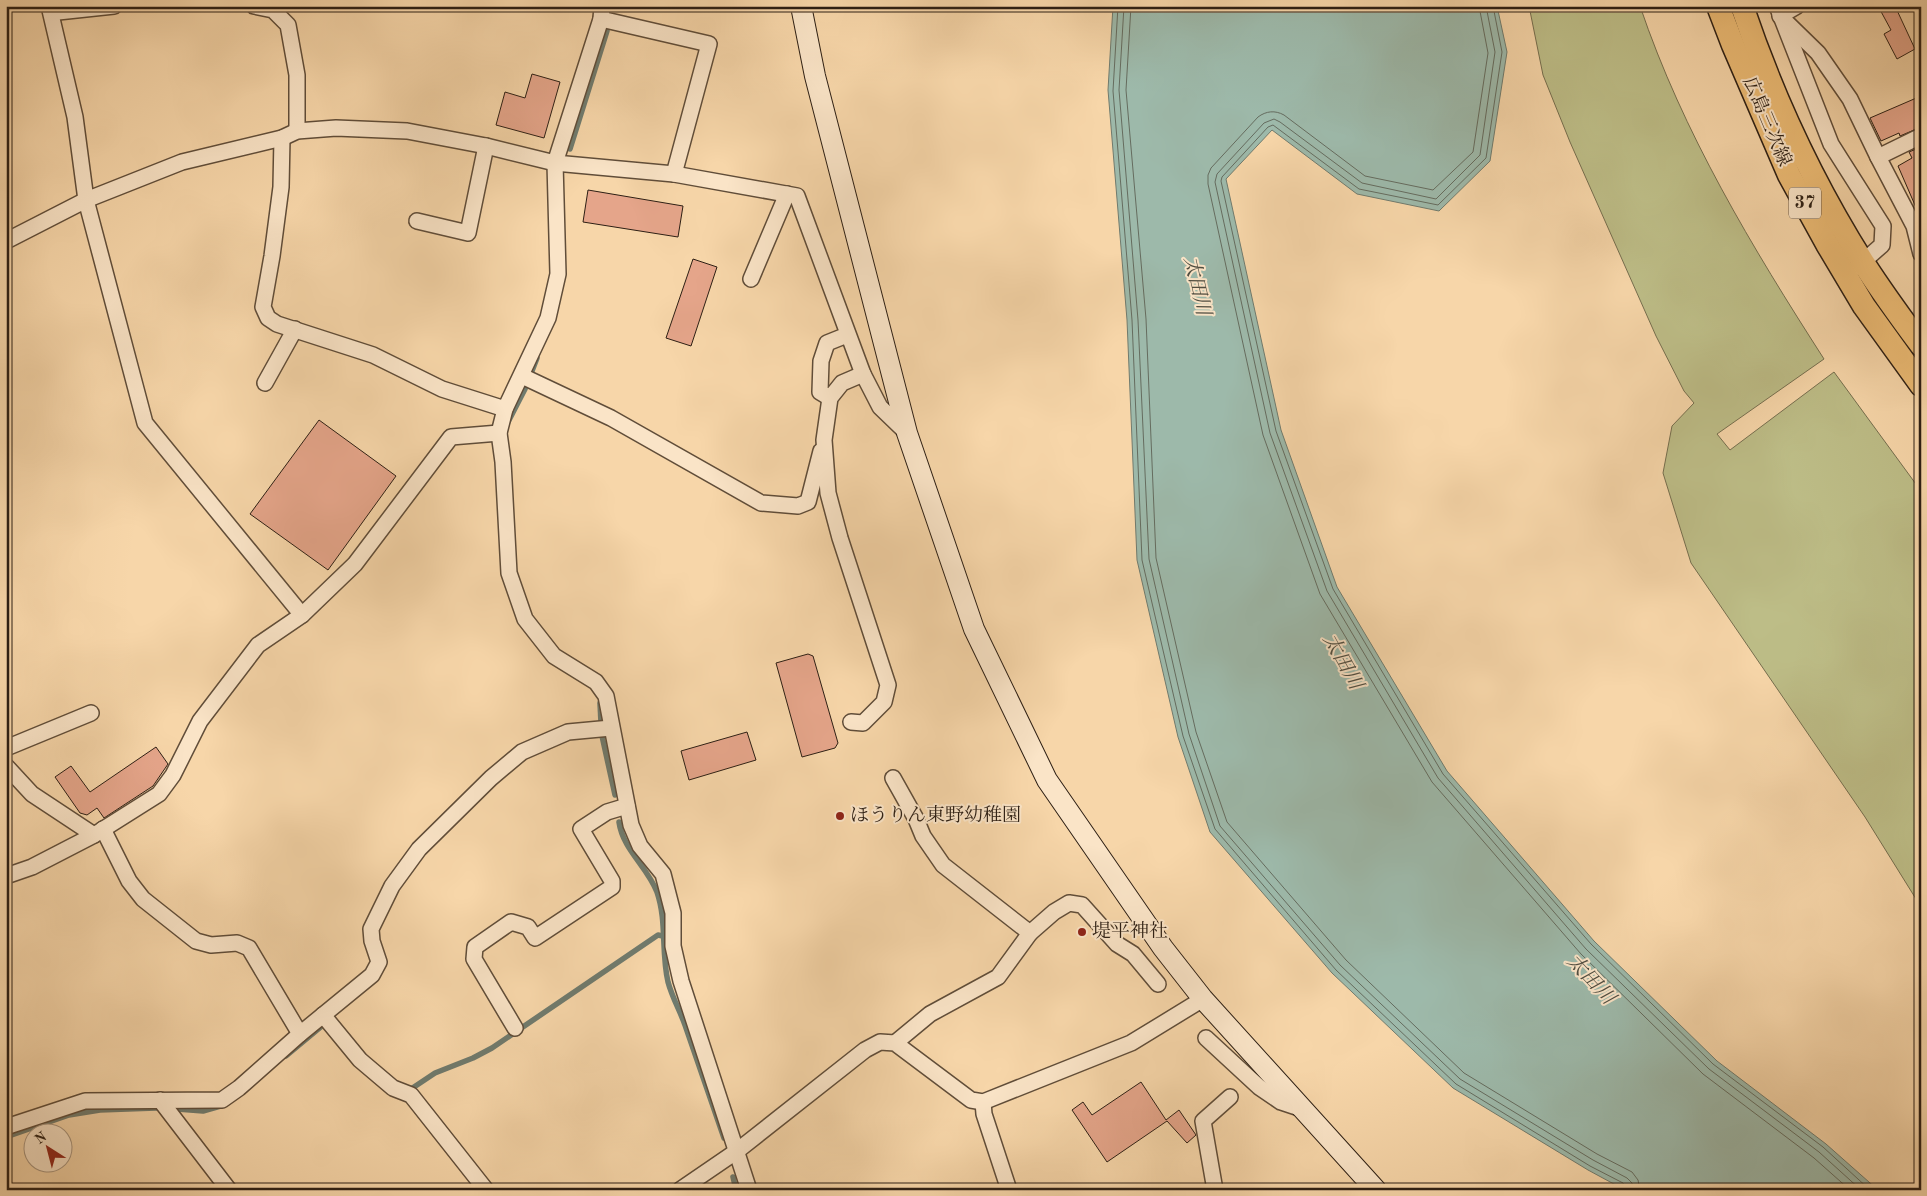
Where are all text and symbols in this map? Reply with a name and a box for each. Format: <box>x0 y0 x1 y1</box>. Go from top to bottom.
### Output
street label: 広島三次線 <box>1739 74 1795 169</box>
road number: 37 <box>1789 188 1821 218</box>
water label: 太田川 <box>1180 254 1215 319</box>
water label: 太田川 <box>1319 630 1368 695</box>
place label: ほうりん東野幼稚園 <box>850 804 1021 826</box>
marker: ほうりん東野幼稚園 <box>834 810 846 822</box>
place label: 堤平神社 <box>1092 921 1168 942</box>
marker: 堤平神社 <box>1076 926 1088 938</box>
water label: 太田川 <box>1562 950 1621 1010</box>
north arrow <box>22 1124 72 1174</box>
text: N <box>33 1129 50 1147</box>

